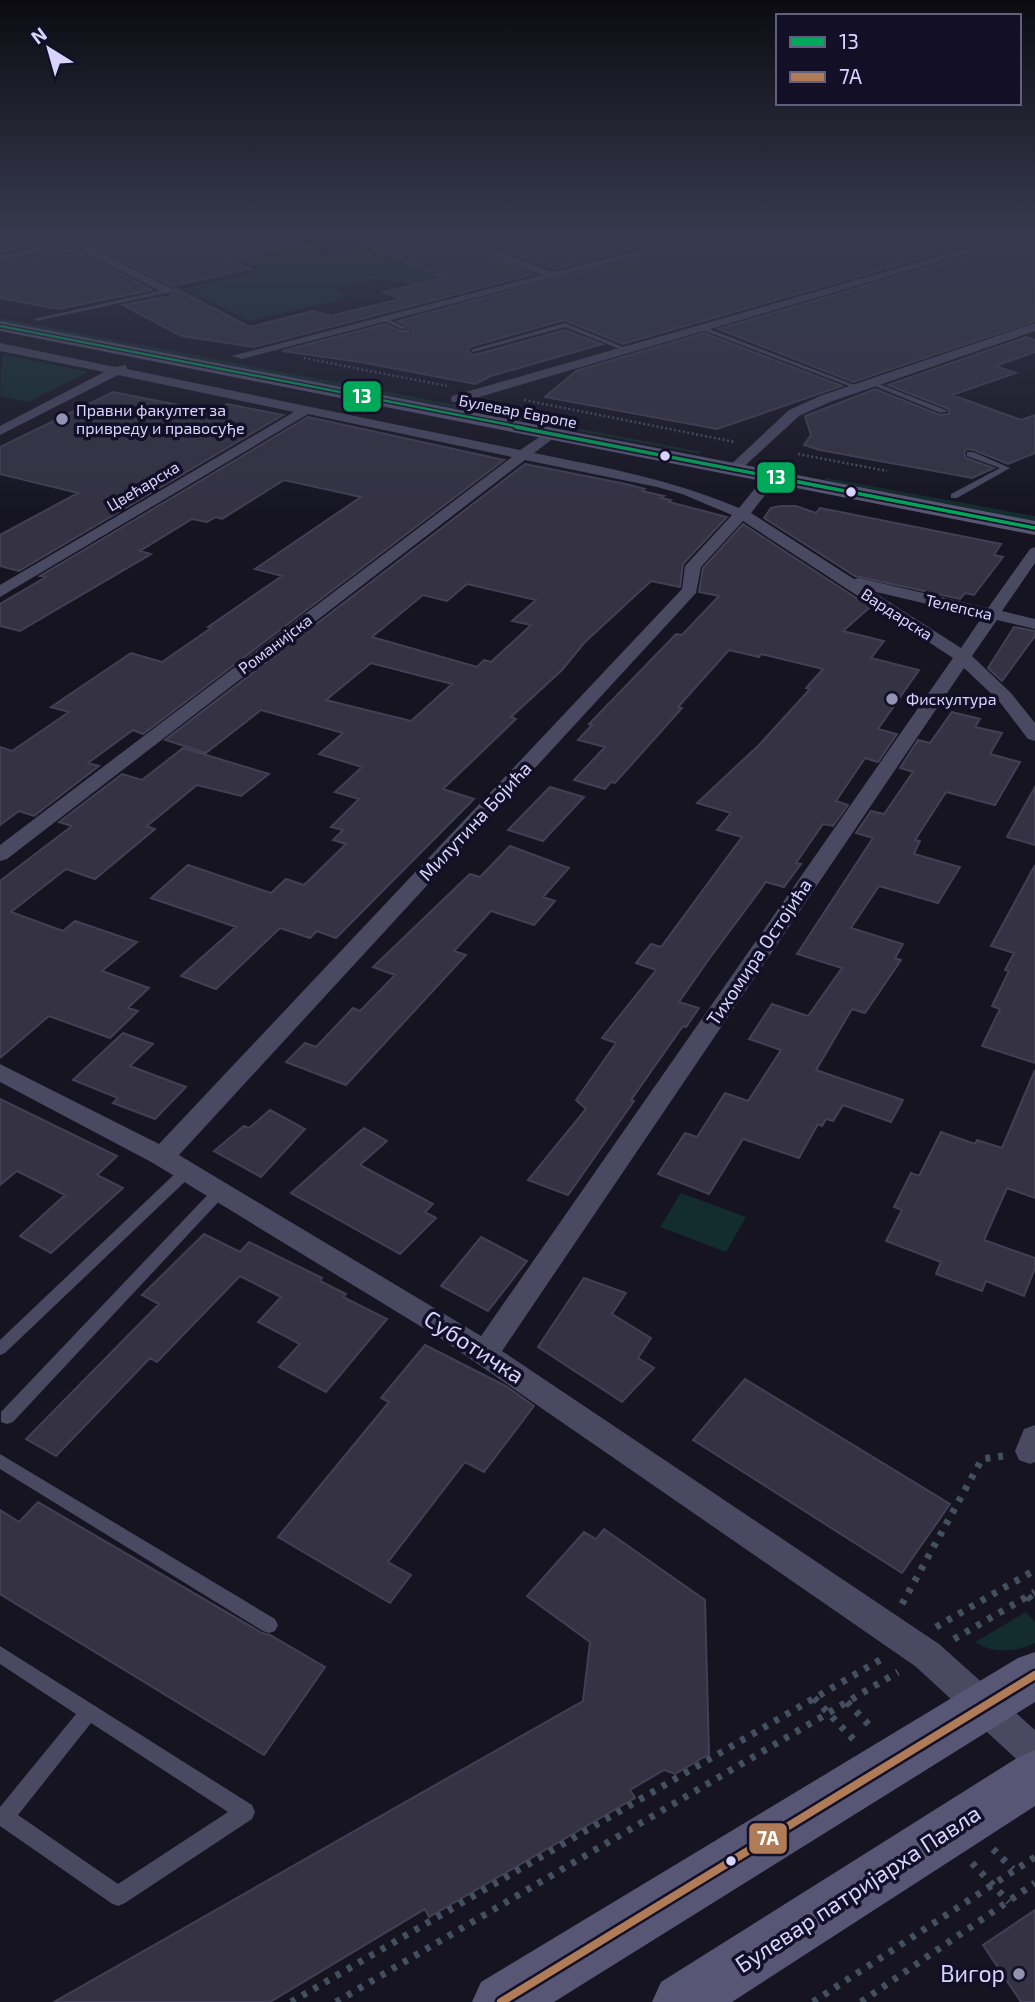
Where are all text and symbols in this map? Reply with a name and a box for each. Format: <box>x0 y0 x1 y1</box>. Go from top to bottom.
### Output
north arrow <box>14 14 84 84</box>
legend <box>776 14 1021 105</box>
text: N <box>26 22 51 48</box>
text: 13 <box>839 28 859 53</box>
text: 7A <box>839 63 862 88</box>
line badge: 13 <box>342 380 382 413</box>
text: 13 <box>353 384 371 407</box>
street label: Булевар Европе <box>457 390 579 432</box>
place label: Правни факултет за привреду и правосуђе <box>76 400 245 438</box>
marker: Правни факултет за привреду и правосуђе <box>54 411 70 427</box>
unlabelled marker <box>658 449 672 463</box>
street label: Цвећарска <box>103 457 182 515</box>
line badge: 13 <box>756 461 796 494</box>
text: 13 <box>767 465 785 488</box>
unlabelled marker <box>844 485 858 499</box>
street label: Вардарска <box>858 584 936 644</box>
street label: Телепска <box>924 590 995 623</box>
street label: Романијска <box>234 610 316 678</box>
place label: Фискултура <box>906 689 996 709</box>
marker: Фискултура <box>884 691 900 707</box>
street label: Милутина Бојића <box>414 756 536 886</box>
street label: Тихомира Остојића <box>701 874 816 1029</box>
street label: Суботичка <box>419 1304 530 1390</box>
street label: Булевар патријарха Павла <box>730 1798 986 1979</box>
line badge: 7A <box>748 1822 788 1855</box>
text: 7A <box>757 1826 780 1849</box>
unlabelled marker <box>724 1854 738 1868</box>
place label: Вигор <box>940 1959 1005 1987</box>
marker: Вигор <box>1011 1966 1027 1982</box>

